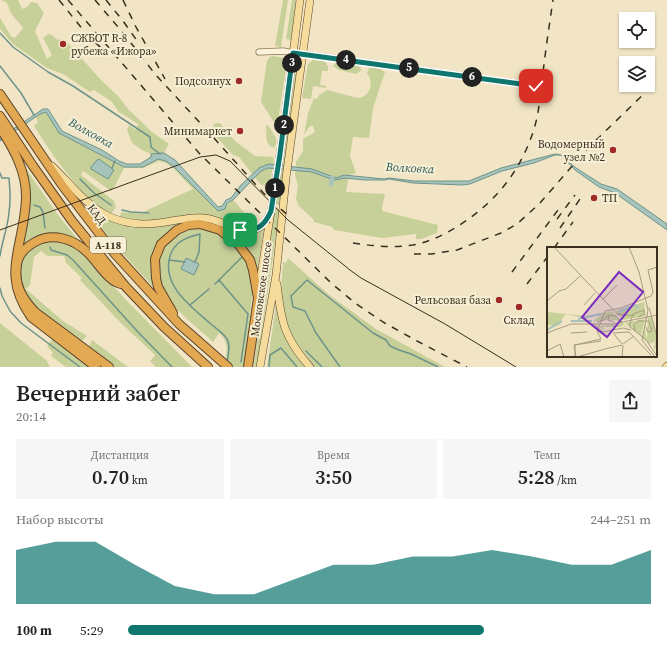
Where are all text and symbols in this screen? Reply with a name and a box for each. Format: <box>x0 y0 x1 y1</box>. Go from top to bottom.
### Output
map controls <box>619 12 655 92</box>
button: locate <box>619 12 655 48</box>
place label: СЖБОТ R-8 рубежа «Ижора» <box>71 31 157 59</box>
marker: СЖБОТ R-8 рубежа «Ижора» <box>58 39 68 49</box>
pin: 4 <box>336 50 356 70</box>
text: 4 <box>343 52 349 67</box>
pin: 3 <box>282 53 302 73</box>
text: 3 <box>289 55 295 70</box>
button: layers <box>619 56 655 92</box>
pin: 5 <box>399 58 419 78</box>
text: 5 <box>406 60 412 75</box>
pin: 6 <box>462 67 482 87</box>
text: 6 <box>469 69 475 84</box>
pin <box>519 69 553 103</box>
place label: Подсолнух <box>175 74 231 89</box>
icon: check <box>525 75 547 97</box>
marker: Подсолнух <box>234 76 244 86</box>
water label: Волковка <box>65 114 117 152</box>
pin: 2 <box>274 115 294 135</box>
text: 2 <box>281 117 287 132</box>
place label: Минимаркет <box>164 124 232 139</box>
marker: Минимаркет <box>235 126 245 136</box>
place label: Водомерный узел №2 <box>538 137 605 165</box>
marker: Водомерный узел №2 <box>608 145 618 155</box>
water label: Волковка <box>384 159 435 177</box>
pin: 1 <box>265 178 285 198</box>
text: 1 <box>272 180 278 195</box>
place label: ТП <box>602 191 618 206</box>
marker: ТП <box>589 193 599 203</box>
street label: КАД <box>84 201 110 228</box>
pin <box>223 213 257 247</box>
icon: arrive <box>229 219 251 241</box>
road number: А-118 <box>90 237 126 253</box>
street label: Московское шоссе <box>247 240 276 338</box>
inset map <box>547 247 657 357</box>
place label: Рельсовая база <box>414 293 491 308</box>
marker: Рельсовая база <box>494 295 504 305</box>
marker: Склад <box>514 302 524 312</box>
place label: Склад <box>503 313 535 328</box>
text: Вечерний забег <box>16 378 180 408</box>
button: share <box>609 380 651 422</box>
text: 20:14 <box>16 408 46 425</box>
text: Дистанция <box>91 448 149 463</box>
text: Время <box>317 448 350 463</box>
text: Темп <box>534 448 560 463</box>
text: 0.70 <box>92 463 129 491</box>
text: 3:50 <box>315 463 352 491</box>
text: 5:28 <box>518 463 555 491</box>
text: km <box>129 473 148 488</box>
text: /km <box>555 473 577 488</box>
text: Набор высоты <box>16 511 104 528</box>
text: 244–251 m <box>591 511 651 528</box>
text: 100 m <box>16 622 52 639</box>
text: 5:29 <box>80 622 103 639</box>

